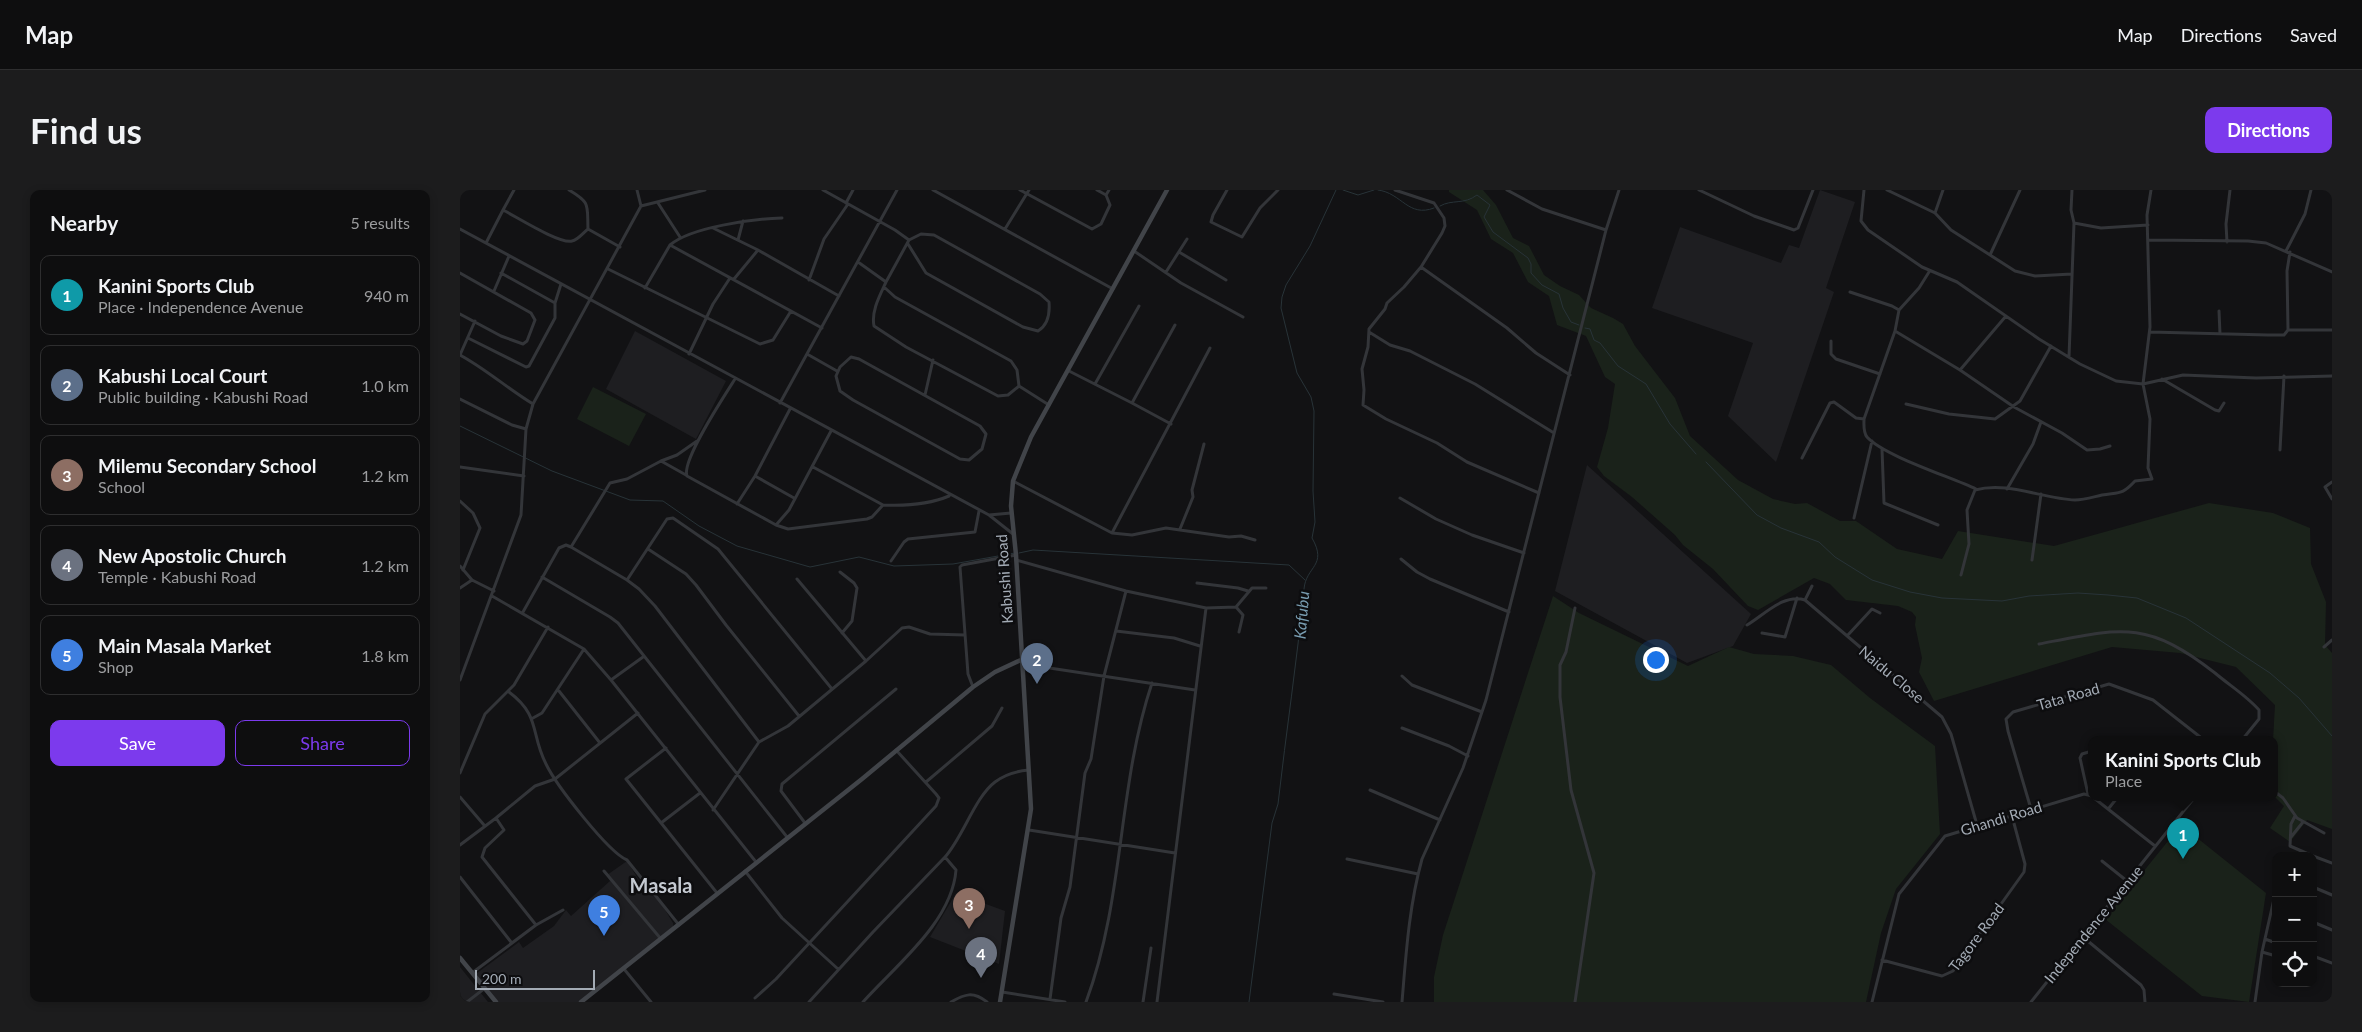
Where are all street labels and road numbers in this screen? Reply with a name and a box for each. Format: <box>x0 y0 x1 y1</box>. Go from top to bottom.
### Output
street label: Kabushi Road <box>992 534 1016 624</box>
street label: Naidu Close <box>1856 642 1928 706</box>
street label: Tata Road <box>2035 678 2101 714</box>
street label: Ghandi Road <box>1958 797 2044 839</box>
street label: Independence Avenue <box>2040 862 2146 986</box>
street label: Tagore Road <box>1944 899 2008 975</box>

